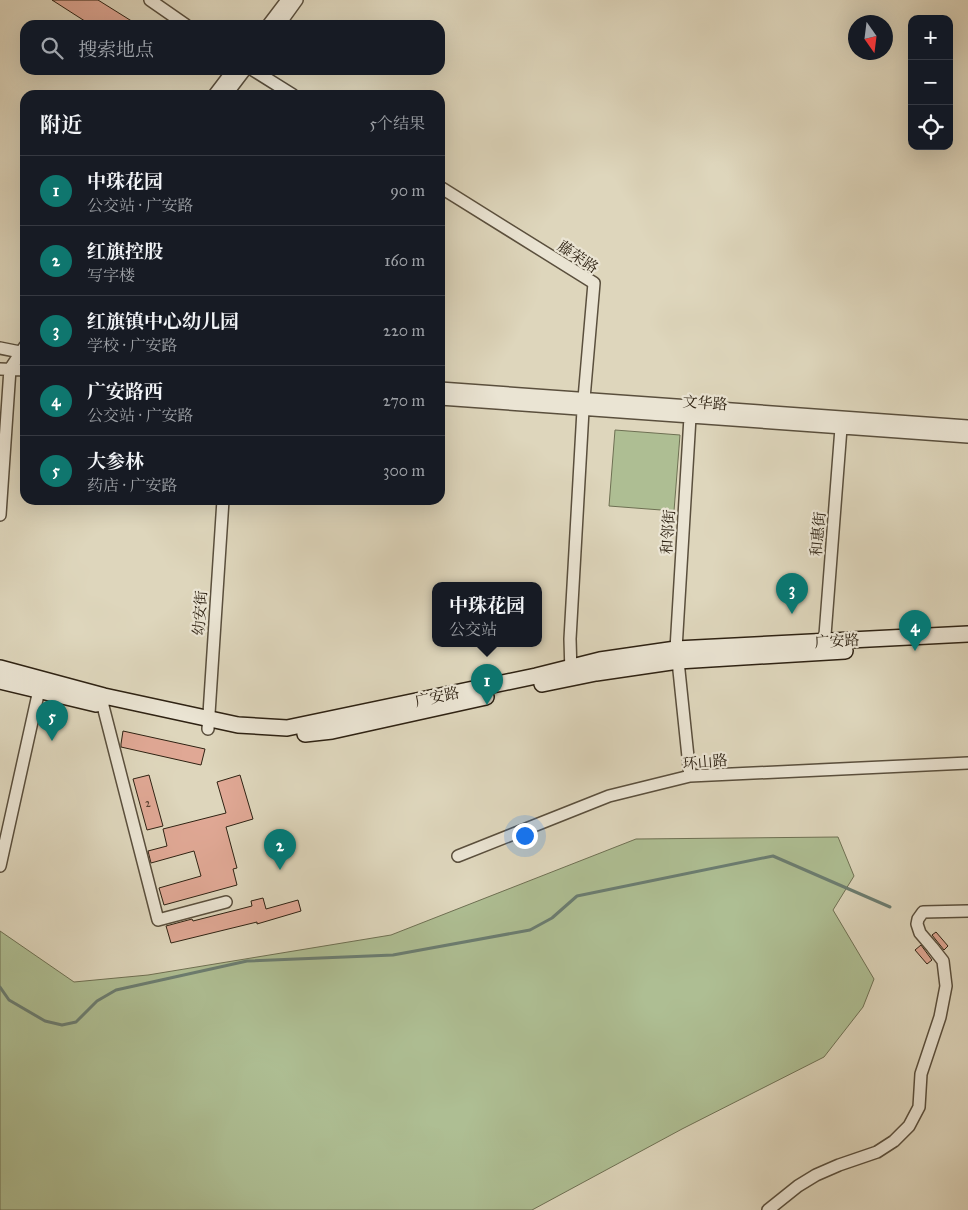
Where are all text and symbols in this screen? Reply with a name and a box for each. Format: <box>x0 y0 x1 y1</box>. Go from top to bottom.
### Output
north arrow <box>848 15 893 60</box>
map controls <box>908 15 953 150</box>
button: + <box>908 15 953 60</box>
search box <box>20 20 445 75</box>
icon: search <box>38 34 66 62</box>
text: 搜索地点 <box>78 38 154 61</box>
button: − <box>908 60 953 105</box>
button: locate <box>908 105 953 150</box>
text: 附近 <box>40 112 82 138</box>
text: 5个结果 <box>370 114 425 133</box>
text: 中珠花园 <box>87 170 163 193</box>
text: 1 <box>53 181 59 200</box>
text: 90 m <box>390 181 425 200</box>
text: 公交站 · 广安路 <box>87 196 193 215</box>
street label: 藤荣路 <box>554 237 602 277</box>
text: 红旗控股 <box>87 240 163 263</box>
text: 2 <box>52 251 60 270</box>
text: 160 m <box>384 251 425 270</box>
text: 写字楼 <box>87 266 135 285</box>
text: 红旗镇中心幼儿园 <box>87 310 239 333</box>
text: 3 <box>53 321 59 340</box>
text: 220 m <box>383 321 425 340</box>
text: 学校 · 广安路 <box>87 336 177 355</box>
text: 广安路西 <box>87 380 163 403</box>
text: 4 <box>52 391 60 410</box>
text: 270 m <box>383 391 425 410</box>
street label: 文华路 <box>682 392 728 414</box>
text: 公交站 · 广安路 <box>87 406 193 425</box>
text: 大参林 <box>87 450 144 473</box>
text: 5 <box>52 461 60 480</box>
text: 300 m <box>383 461 425 480</box>
text: 药店 · 广安路 <box>87 476 177 495</box>
street label: 和邻街 <box>657 509 679 555</box>
street label: 和惠街 <box>807 511 829 557</box>
pin: 3 <box>776 573 808 614</box>
popup <box>432 582 542 647</box>
street label: 幼安街 <box>189 590 211 636</box>
text: 中珠花园 <box>449 594 525 617</box>
pin: 4 <box>899 610 931 651</box>
text: 公交站 <box>449 620 497 639</box>
street label: 广安路 <box>814 631 860 651</box>
pin: 1 <box>471 664 503 705</box>
street label: 广安路 <box>413 684 461 710</box>
pin: 5 <box>36 700 68 741</box>
street label: 环山路 <box>682 751 728 773</box>
house number: 2 <box>145 796 151 810</box>
your location <box>512 823 538 849</box>
pin: 2 <box>264 829 296 870</box>

